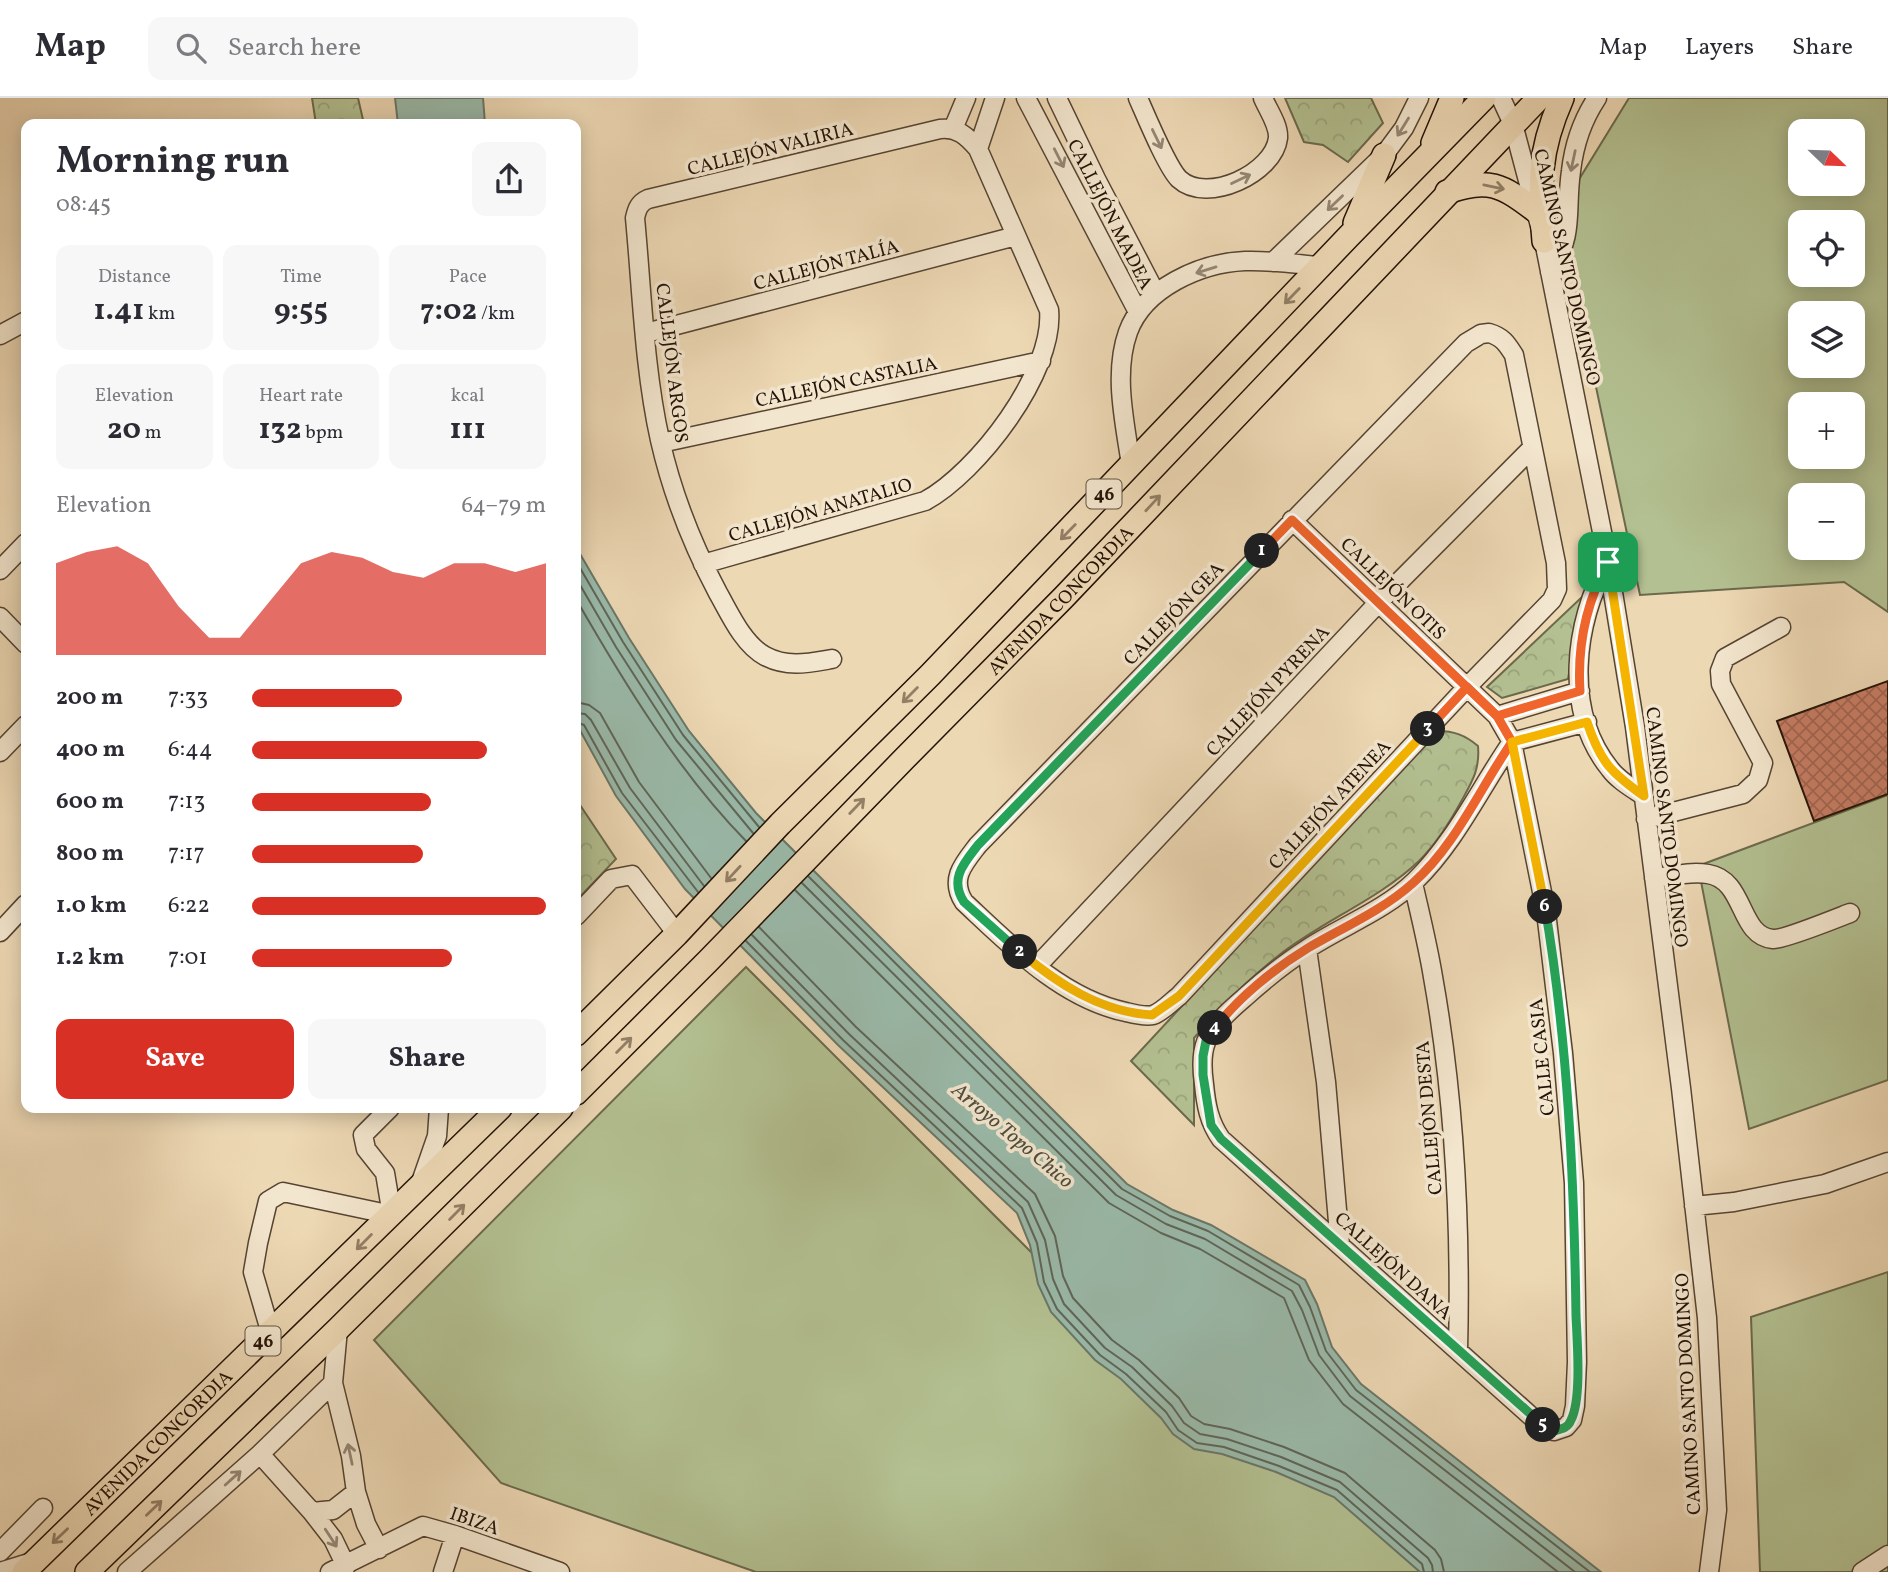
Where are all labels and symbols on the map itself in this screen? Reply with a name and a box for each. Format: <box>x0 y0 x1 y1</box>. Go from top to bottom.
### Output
street label: CALLEJÓN VALIRIA <box>685 117 856 183</box>
one-way arrow <box>1395 117 1409 137</box>
north arrow <box>1788 119 1866 196</box>
one-way arrow <box>1151 128 1165 149</box>
street label: CALLEJÓN MADEA <box>1060 135 1158 295</box>
street label: CAMINO SANTO DOMINGO <box>1526 146 1606 388</box>
one-way arrow <box>1052 147 1066 168</box>
one-way arrow <box>1566 149 1580 172</box>
one-way arrow <box>1230 172 1251 185</box>
one-way arrow <box>1482 180 1505 194</box>
one-way arrow <box>1327 194 1344 211</box>
street label: CALLEJÓN TALÍA <box>751 234 902 298</box>
one-way arrow <box>1196 264 1218 277</box>
street label: CALLEJÓN ARGOS <box>648 282 694 445</box>
one-way arrow <box>1284 287 1300 305</box>
street label: CALLEJÓN CASTALIA <box>753 351 940 415</box>
street label: CALLEJÓN ANATALIO <box>726 472 915 550</box>
road number: 46 <box>1086 480 1122 508</box>
one-way arrow <box>1144 495 1161 512</box>
street label: AVENIDA CONCORDIA <box>983 521 1140 682</box>
one-way arrow <box>1059 523 1076 540</box>
street label: CALLEJÓN OTIS <box>1334 532 1451 647</box>
pin <box>1578 532 1638 592</box>
pin: 1 <box>1244 533 1280 568</box>
street label: CALLEJÓN GEA <box>1118 557 1231 672</box>
street label: CALLEJÓN PYRENA <box>1201 620 1336 763</box>
one-way arrow <box>901 687 918 704</box>
street label: CAMINO SANTO DOMINGO <box>1638 705 1694 949</box>
pin: 3 <box>1410 712 1446 746</box>
street label: CALLEJÓN ATENEA <box>1263 735 1398 876</box>
one-way arrow <box>848 798 865 815</box>
one-way arrow <box>725 865 742 882</box>
pin: 6 <box>1528 890 1562 924</box>
pin: 2 <box>1002 934 1038 970</box>
street label: CALLE CASIA <box>1524 997 1562 1117</box>
pin: 4 <box>1198 1010 1232 1046</box>
one-way arrow <box>615 1037 632 1054</box>
street label: CALLEJÓN DESTA <box>1410 1040 1450 1196</box>
water label: Arroyo Topo Chico <box>944 1076 1079 1196</box>
one-way arrow <box>448 1203 465 1220</box>
street label: CALLEJÓN DANA <box>1328 1207 1457 1326</box>
one-way arrow <box>356 1233 373 1250</box>
street label: CAMINO SANTO DOMINGO <box>1670 1272 1708 1516</box>
road number: 46 <box>246 1326 280 1356</box>
street label: AVENIDA CONCORDIA <box>78 1365 239 1523</box>
pin: 5 <box>1526 1408 1560 1442</box>
one-way arrow <box>343 1443 357 1466</box>
one-way arrow <box>224 1470 242 1486</box>
one-way arrow <box>145 1499 162 1516</box>
street label: IBIZA <box>446 1501 503 1542</box>
one-way arrow <box>324 1527 338 1547</box>
one-way arrow <box>52 1528 69 1545</box>

